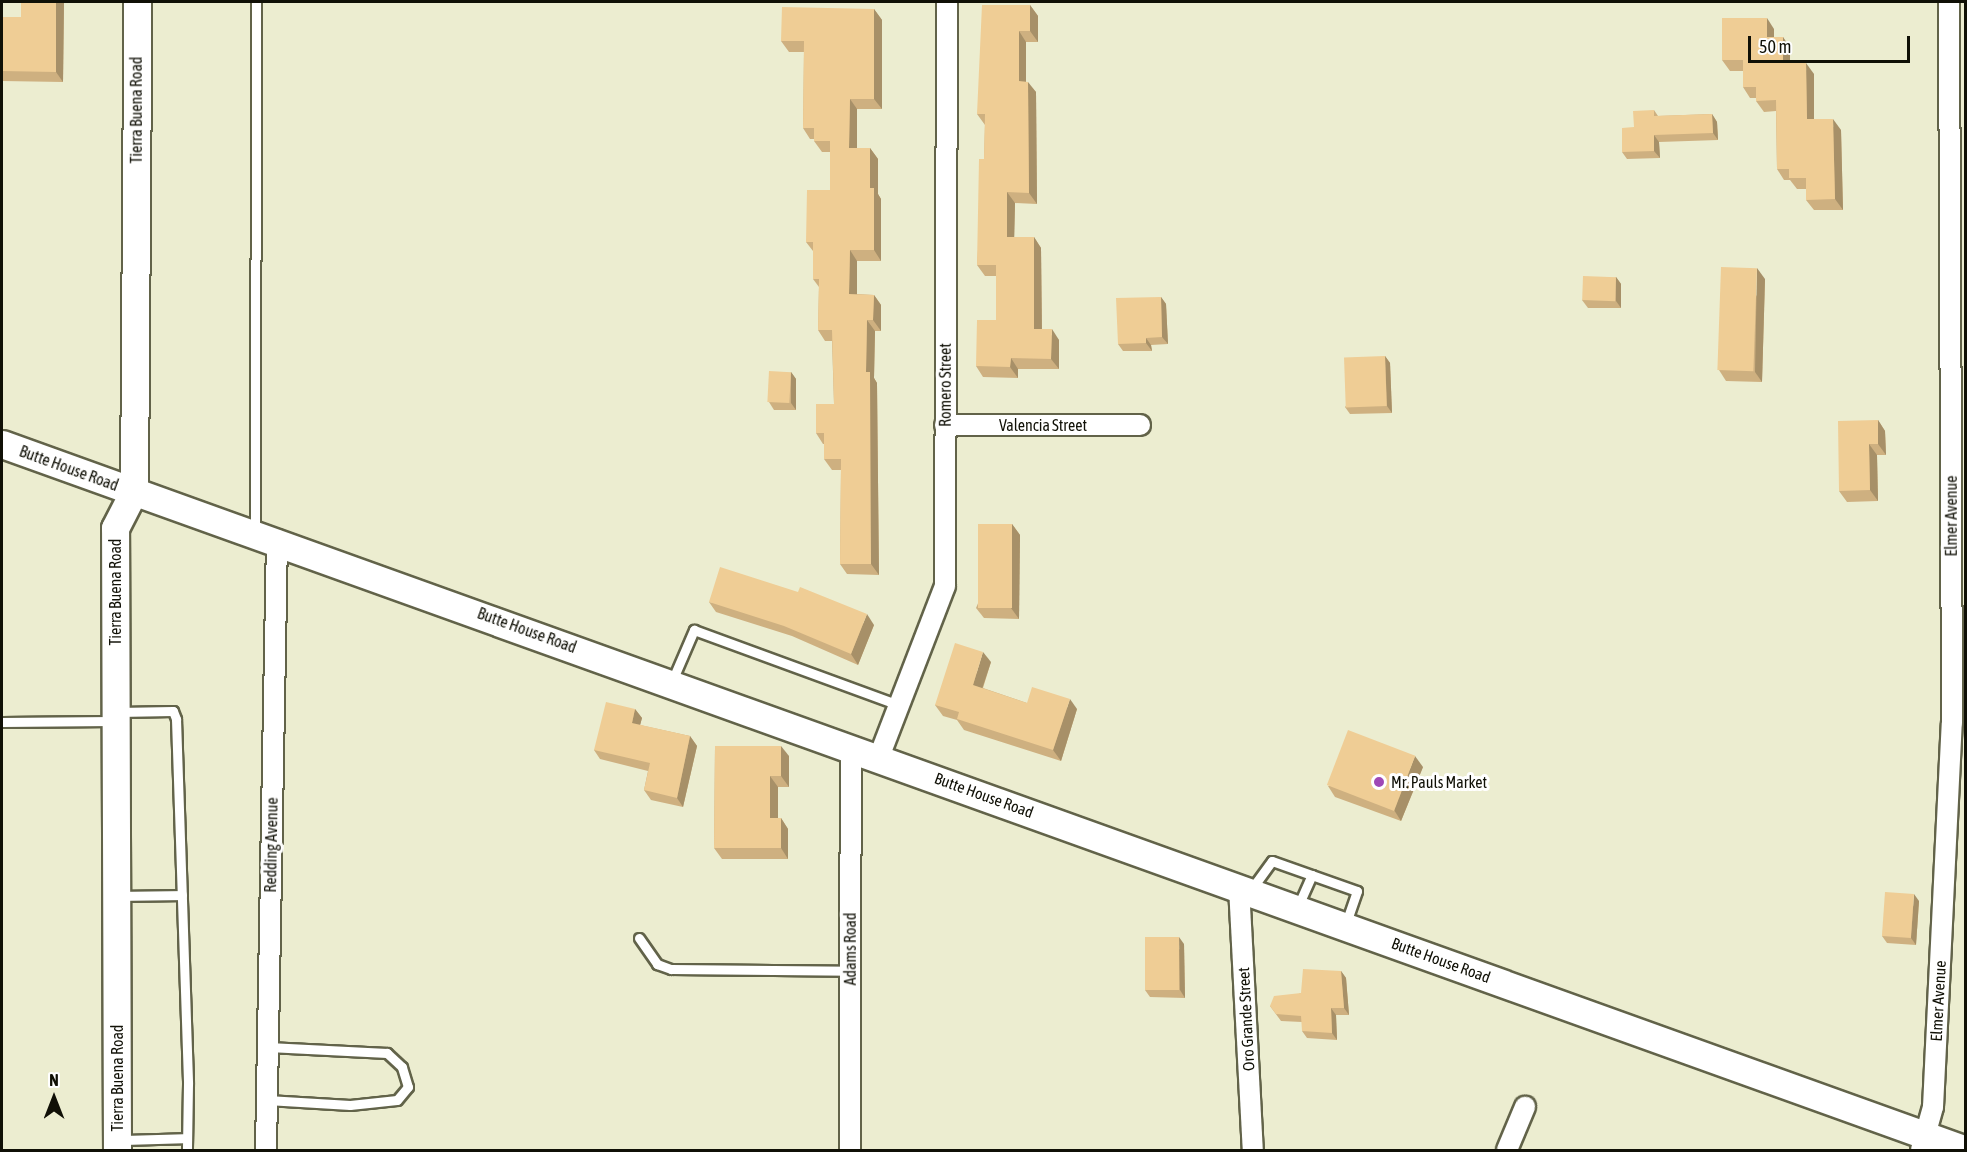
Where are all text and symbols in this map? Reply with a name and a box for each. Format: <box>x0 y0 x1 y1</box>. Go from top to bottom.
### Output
scale bar <box>1751 24 1913 62</box>
text: 50 m <box>1759 36 1791 57</box>
street label: Tierra Buena Road <box>126 57 146 163</box>
street label: Romero Street <box>935 343 955 427</box>
street label: Valencia Street <box>999 415 1087 435</box>
street label: Butte House Road <box>17 441 121 495</box>
street label: Elmer Avenue <box>1941 475 1961 557</box>
street label: Tierra Buena Road <box>105 539 125 645</box>
street label: Butte House Road <box>475 603 579 657</box>
street label: Butte House Road <box>932 768 1036 822</box>
place label: Mr. Pauls Market <box>1391 772 1487 792</box>
marker: Mr. Pauls Market <box>1372 775 1386 789</box>
street label: Redding Avenue <box>261 797 281 893</box>
street label: Adams Road <box>840 913 860 985</box>
street label: Butte House Road <box>1389 933 1493 987</box>
street label: Elmer Avenue <box>1926 960 1950 1042</box>
street label: Oro Grande Street <box>1234 967 1258 1071</box>
street label: Tierra Buena Road <box>107 1025 127 1131</box>
north arrow <box>24 1068 84 1128</box>
text: N <box>49 1071 59 1089</box>

